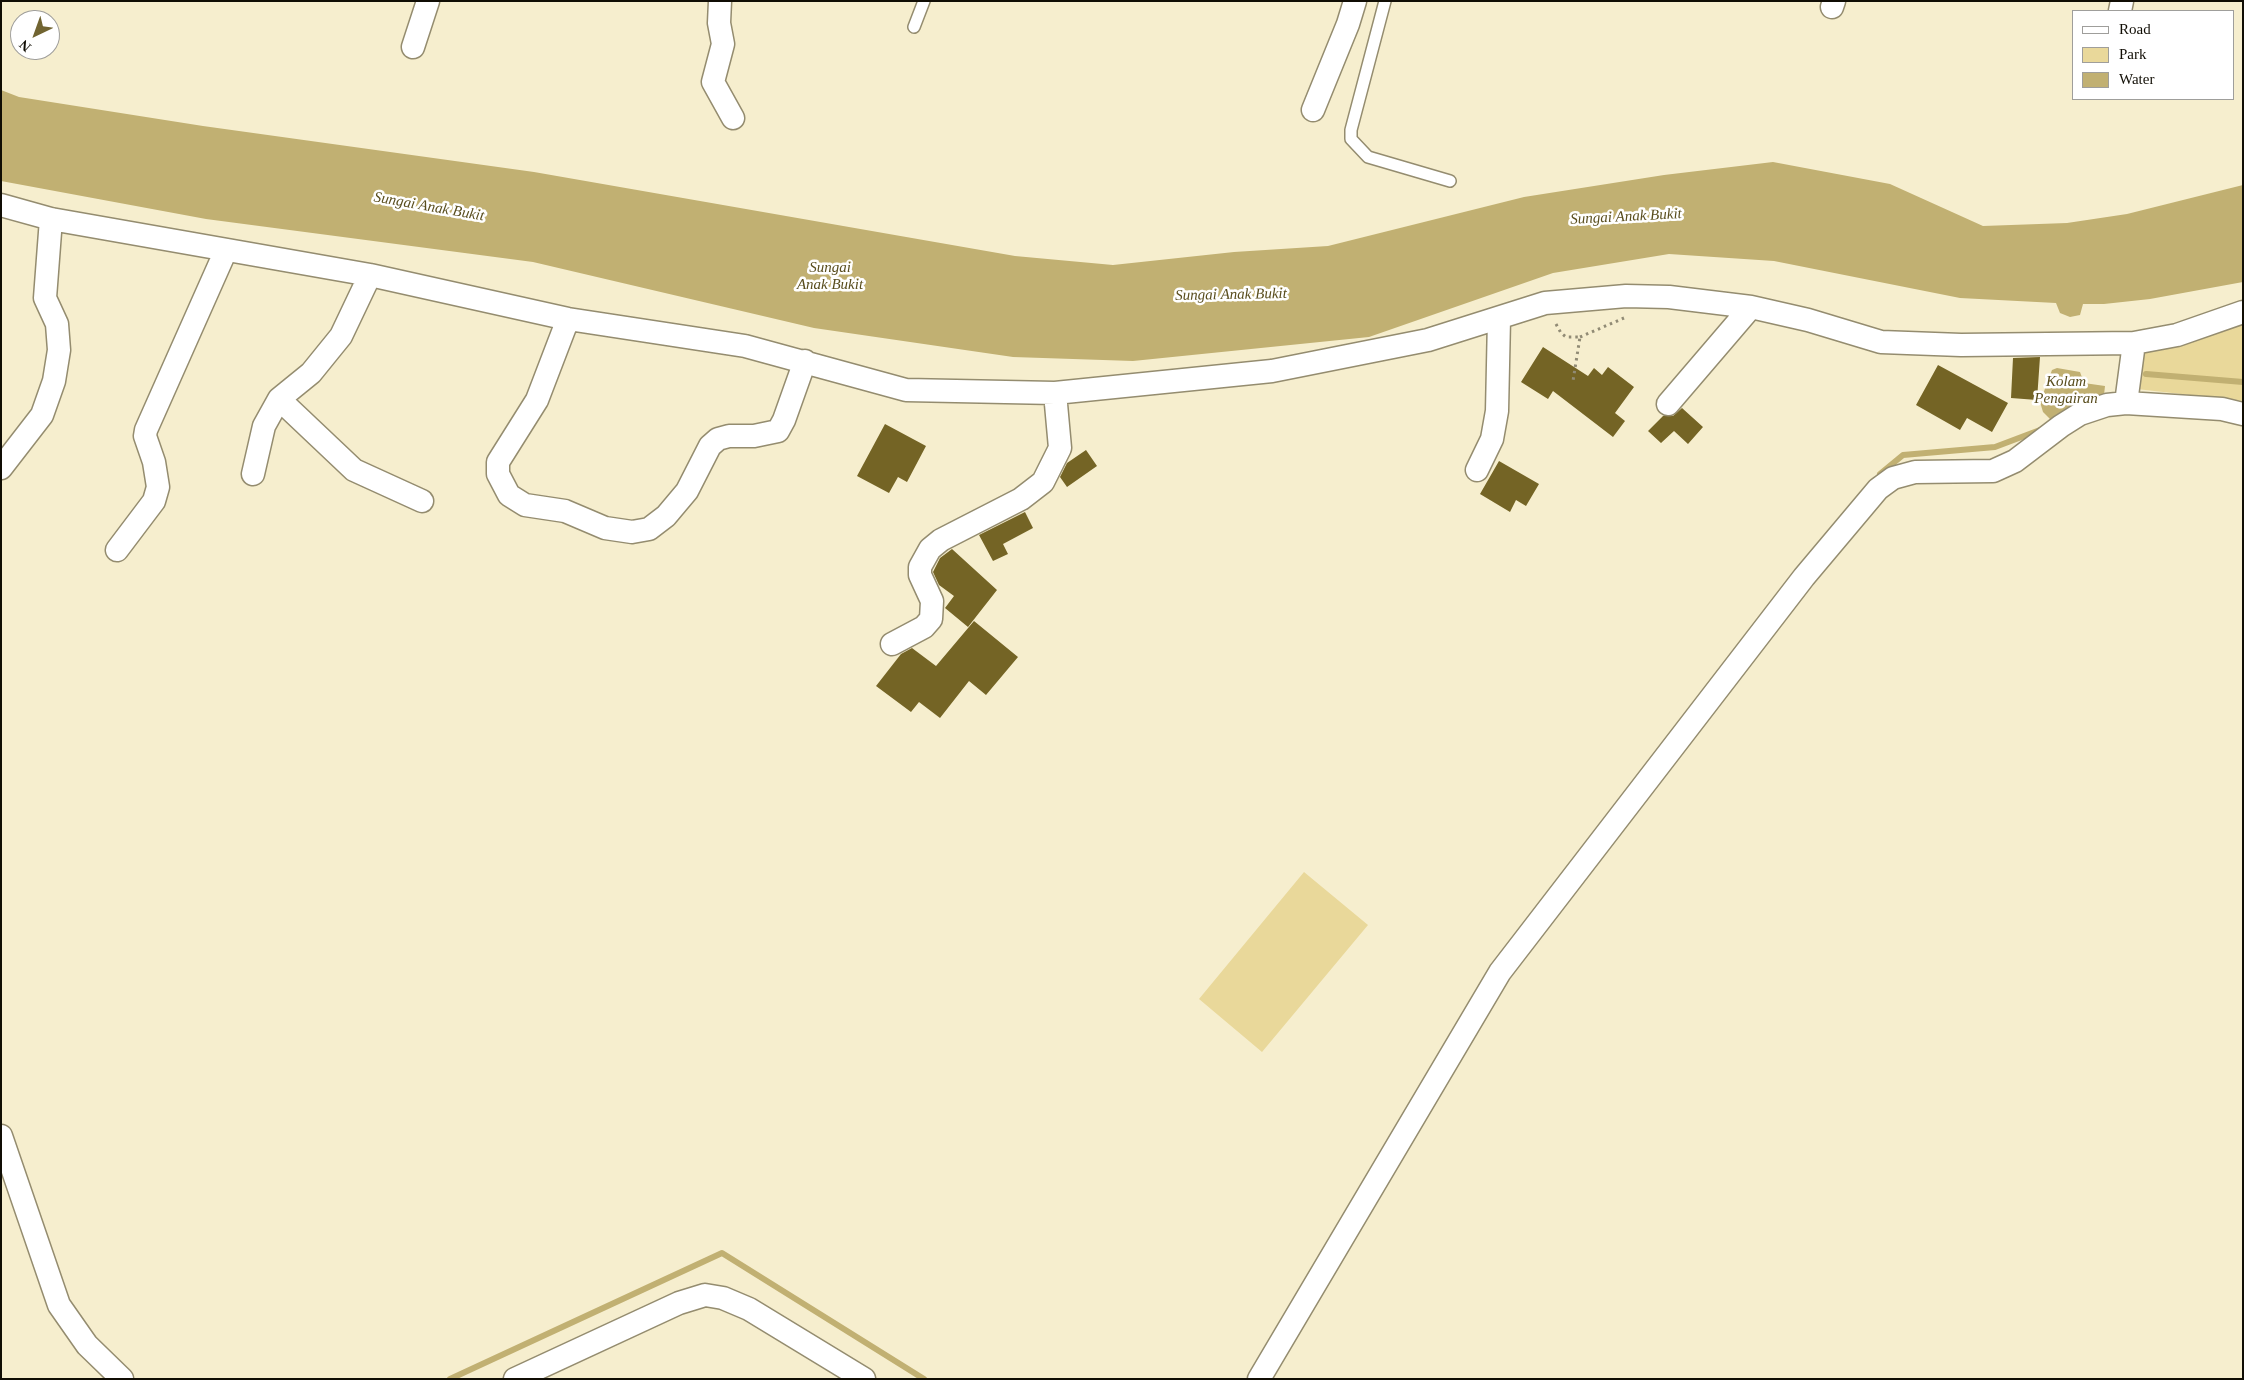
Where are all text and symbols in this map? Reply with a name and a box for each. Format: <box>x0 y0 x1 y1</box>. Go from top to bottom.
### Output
north arrow <box>10 10 60 60</box>
legend <box>2072 10 2234 100</box>
text: Road <box>2119 21 2151 37</box>
text: N <box>17 37 34 55</box>
text: Park <box>2119 46 2147 62</box>
text: Water <box>2119 71 2154 87</box>
water label: Sungai Anak Bukit <box>372 188 486 226</box>
water label: Sungai Anak Bukit <box>1570 205 1682 229</box>
water label: Sungai Anak Bukit <box>797 259 863 294</box>
water label: Sungai Anak Bukit <box>1175 285 1287 305</box>
water label: Kolam Pengairan <box>2034 373 2098 408</box>

